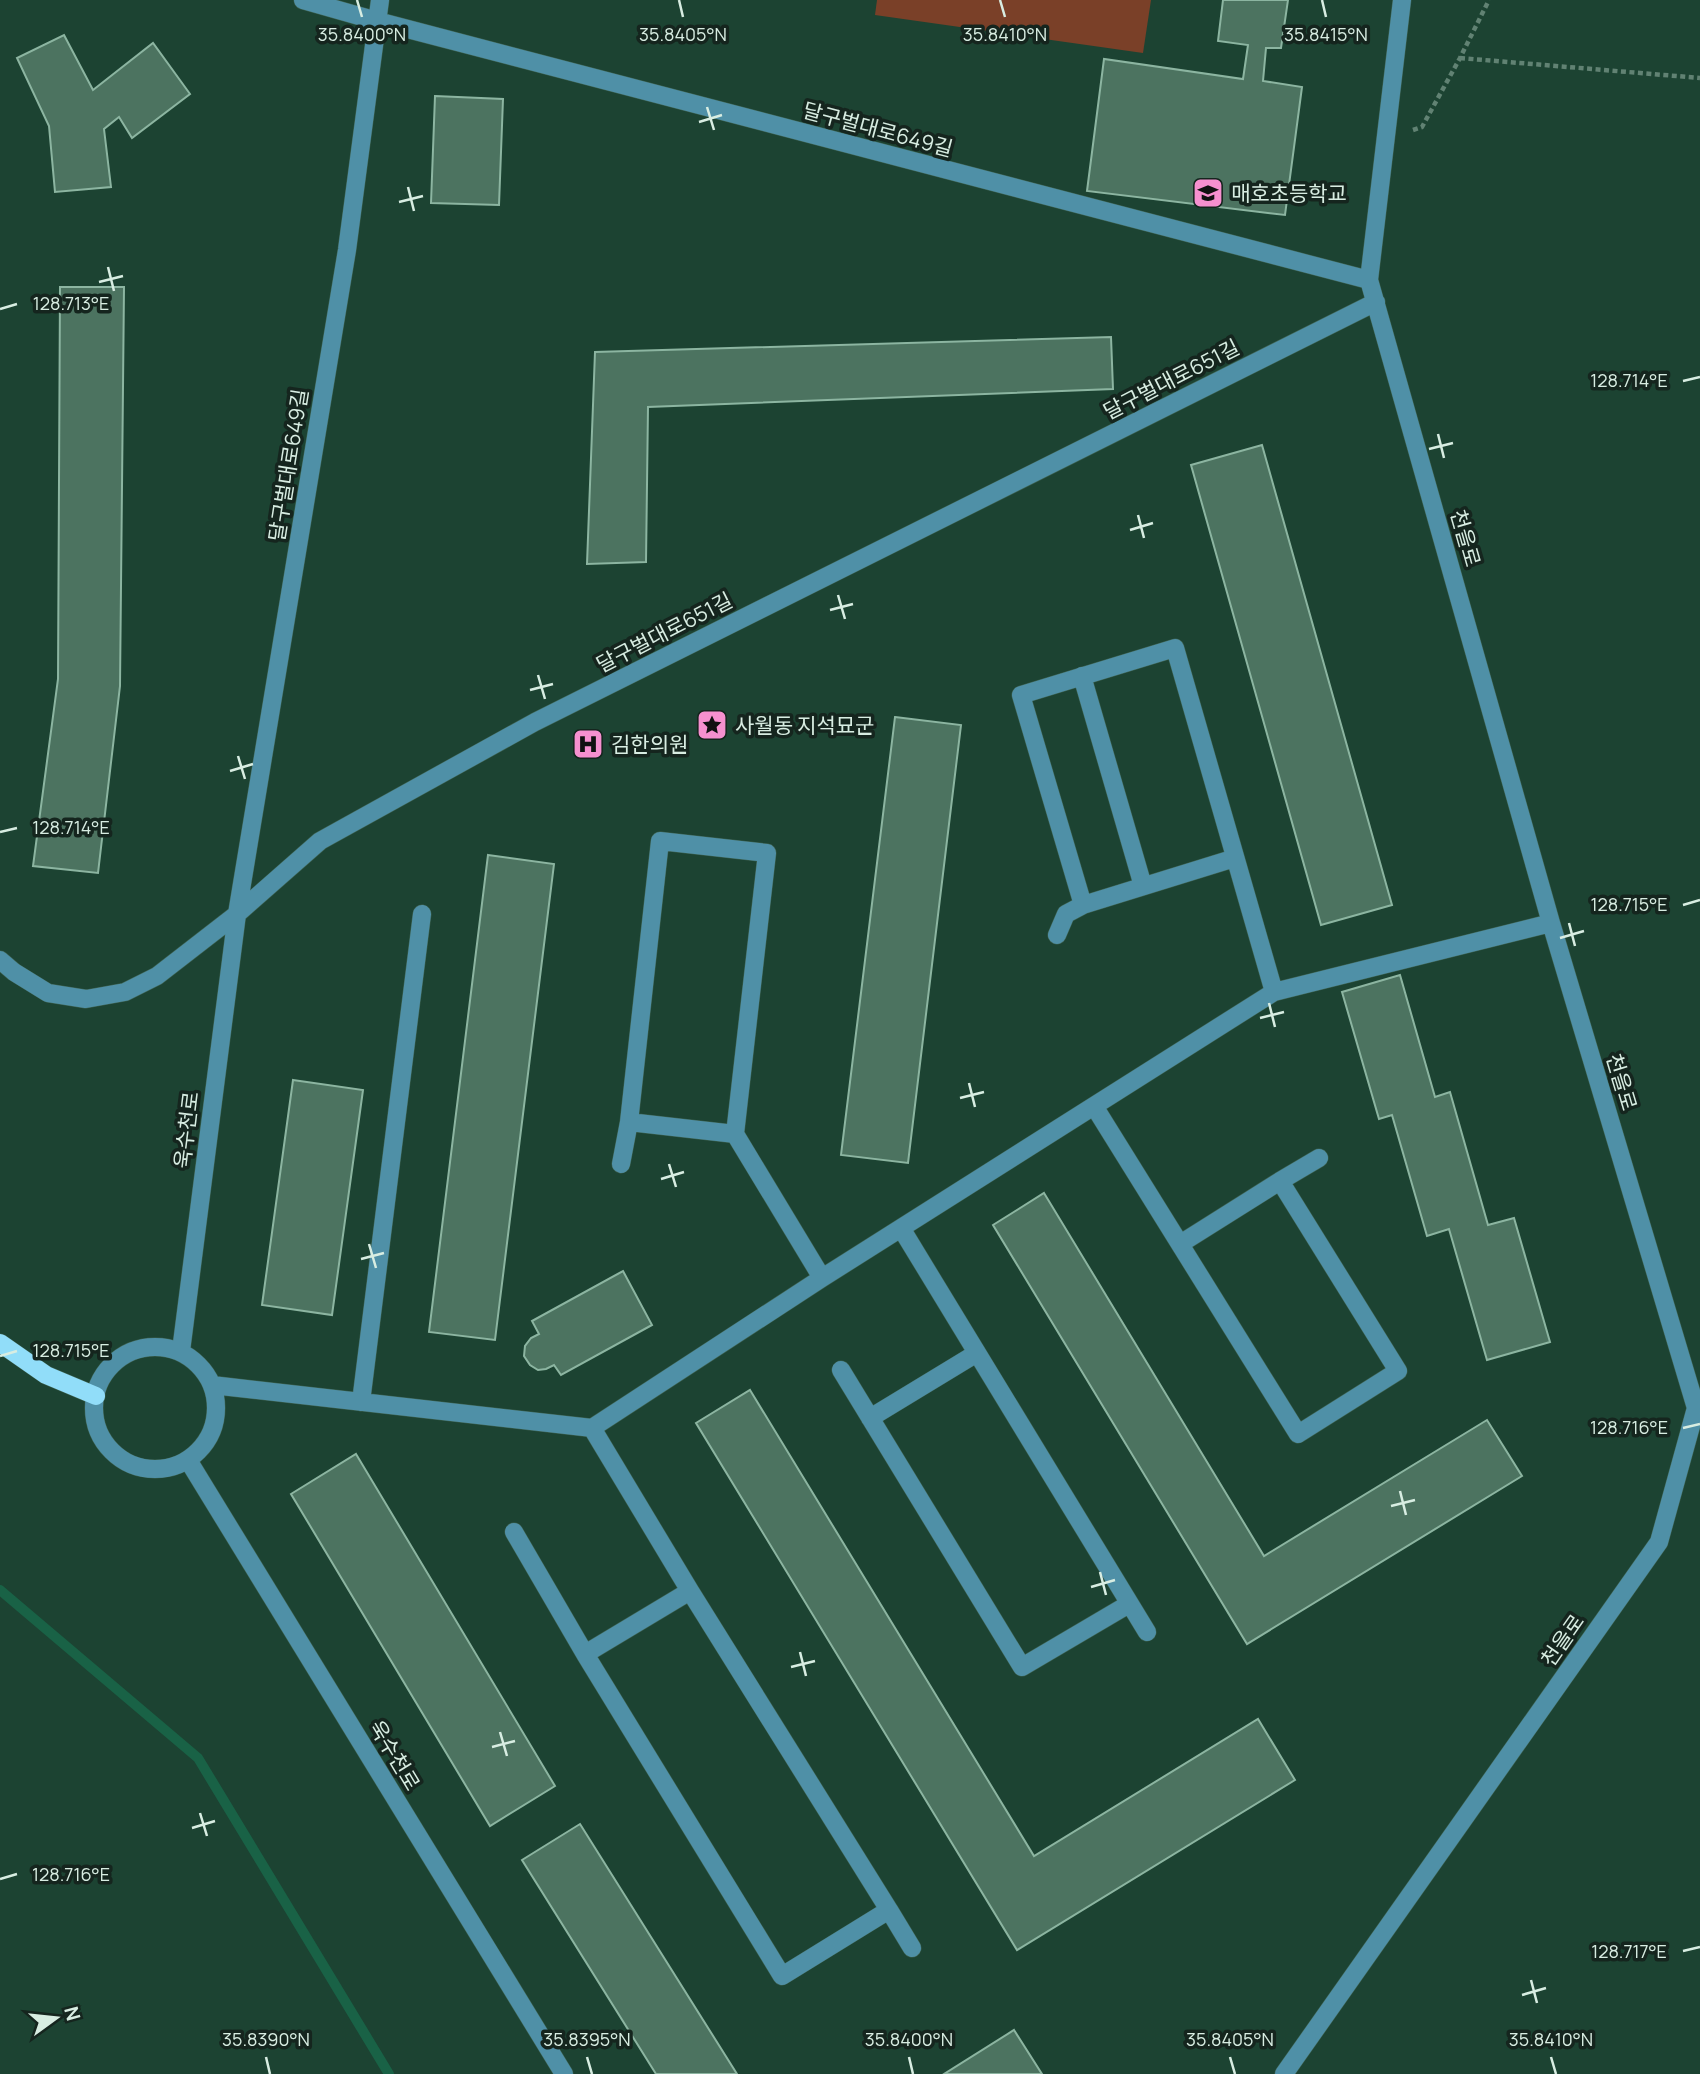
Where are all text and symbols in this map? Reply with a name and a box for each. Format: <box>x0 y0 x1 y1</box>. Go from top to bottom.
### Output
text: 35.8400°N <box>318 22 406 46</box>
text: 35.8405°N <box>639 22 727 46</box>
text: 35.8410°N <box>963 22 1047 46</box>
text: 35.8415°N <box>1284 22 1368 46</box>
street label: 달구벌대로649길 <box>800 96 956 162</box>
school or university icon: 매호초등학교 <box>1191 176 1225 210</box>
place label: 매호초등학교 <box>1231 179 1347 207</box>
text: 128.713°E <box>33 291 109 315</box>
street label: 달구벌대로651길 <box>1098 333 1244 425</box>
text: 128.714°E <box>1590 368 1668 392</box>
street label: 달구벌대로649길 <box>262 387 314 543</box>
street label: 천을로 <box>1445 506 1487 570</box>
street label: 달구벌대로651길 <box>591 586 737 678</box>
place icon: 사월동 지석묘군 <box>695 708 729 742</box>
place label: 사월동 지석묘군 <box>735 711 874 739</box>
hospital icon: 김한의원 <box>571 727 605 761</box>
place label: 김한의원 <box>611 730 688 758</box>
text: 128.714°E <box>32 815 110 839</box>
text: 128.715°E <box>1590 892 1668 916</box>
street label: 천을로 <box>1600 1050 1644 1114</box>
street label: 욱수천로 <box>167 1090 205 1170</box>
text: 128.715°E <box>32 1338 110 1362</box>
text: 128.716°E <box>1590 1415 1668 1439</box>
street label: 천을로 <box>1534 1608 1590 1672</box>
street label: 욱수천로 <box>363 1715 427 1795</box>
text: 128.716°E <box>32 1862 110 1886</box>
text: 128.717°E <box>1591 1939 1667 1963</box>
north arrow <box>21 1983 91 2053</box>
text: N <box>58 2004 87 2024</box>
text: 35.8390°N <box>222 2027 310 2051</box>
text: 35.8395°N <box>543 2027 631 2051</box>
text: 35.8400°N <box>865 2027 953 2051</box>
text: 35.8405°N <box>1186 2027 1274 2051</box>
text: 35.8410°N <box>1509 2027 1593 2051</box>

